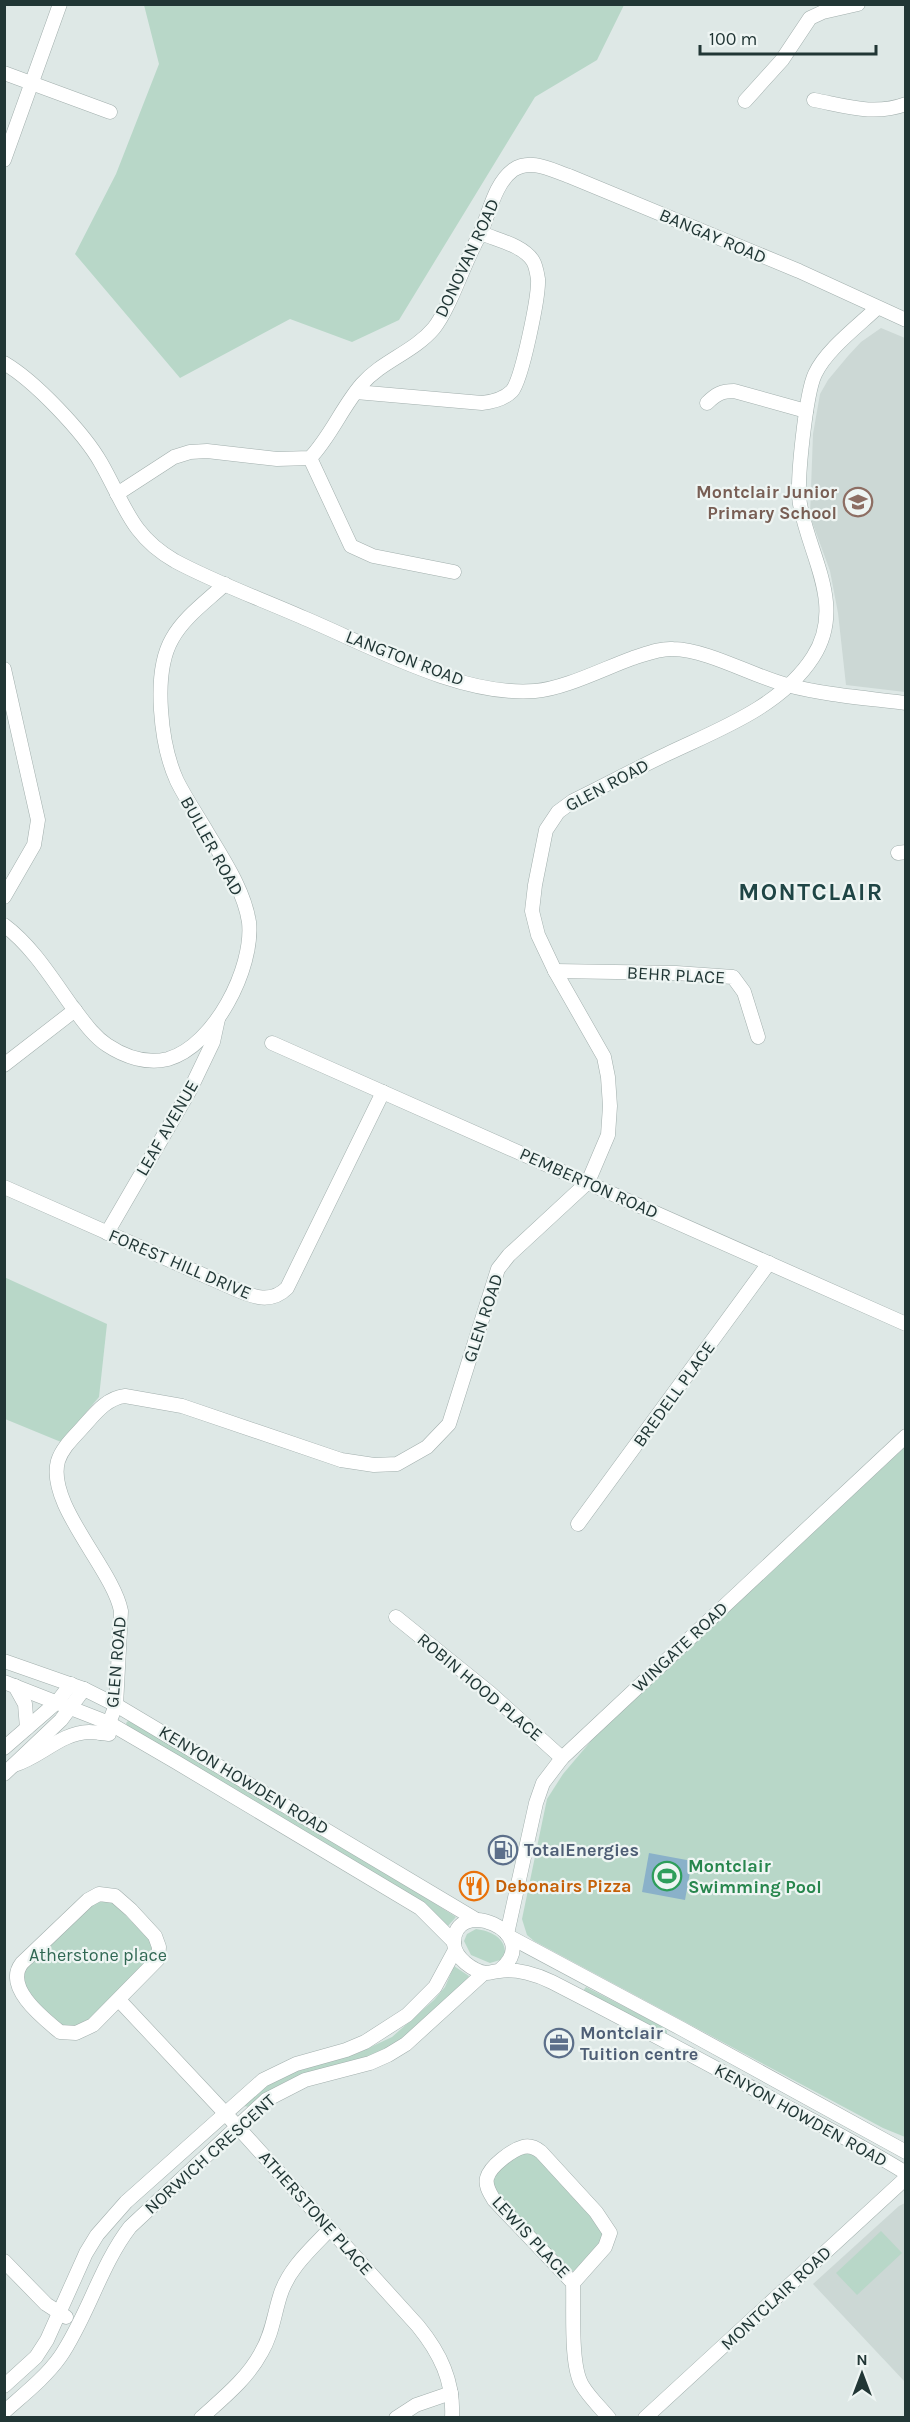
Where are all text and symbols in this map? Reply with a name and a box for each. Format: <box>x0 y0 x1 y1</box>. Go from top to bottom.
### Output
scale bar <box>700 18 876 56</box>
text: 100 m <box>709 28 757 50</box>
street label: DONOVAN ROAD <box>430 195 504 321</box>
street label: BANGAY ROAD <box>656 204 770 268</box>
place label: Montclair Junior Primary School <box>696 481 837 524</box>
school or university icon: Montclair Junior Primary School <box>842 486 874 518</box>
street label: LANGTON ROAD <box>343 625 467 691</box>
street label: GLEN ROAD <box>561 754 653 816</box>
street label: BULLER ROAD <box>176 793 248 899</box>
district label: MONTCLAIR <box>738 878 884 906</box>
street label: BEHR PLACE <box>626 961 726 989</box>
street label: LEAF AVENUE <box>131 1076 203 1180</box>
street label: PEMBERTON ROAD <box>516 1142 662 1224</box>
street label: FOREST HILL DRIVE <box>105 1224 255 1304</box>
street label: GLEN ROAD <box>458 1271 508 1365</box>
street label: BREDELL PLACE <box>628 1337 720 1451</box>
street label: WINGATE ROAD <box>628 1597 732 1697</box>
street label: GLEN ROAD <box>101 1615 131 1709</box>
street label: ROBIN HOOD PLACE <box>413 1628 547 1746</box>
street label: KENYON HOWDEN ROAD <box>155 1721 333 1839</box>
fuel station icon: TotalEnergies <box>487 1834 519 1866</box>
place label: TotalEnergies <box>524 1839 639 1861</box>
place label: Montclair Swimming Pool <box>688 1855 822 1898</box>
sports icon: Montclair Swimming Pool <box>651 1860 683 1892</box>
restaurant icon: Debonairs Pizza <box>458 1870 490 1902</box>
place label: Debonairs Pizza <box>495 1875 632 1897</box>
park label: Atherstone place <box>29 1944 167 1966</box>
place label: Montclair Tuition centre <box>580 2022 698 2065</box>
office icon: Montclair Tuition centre <box>543 2027 575 2059</box>
street label: KENYON HOWDEN ROAD <box>711 2058 891 2172</box>
street label: NORWICH CRESCENT <box>140 2089 280 2219</box>
street label: ATHERSTONE PLACE <box>254 2146 378 2280</box>
street label: LEWIS PLACE <box>487 2191 575 2283</box>
street label: MONTCLAIR ROAD <box>716 2241 836 2355</box>
north arrow <box>832 2344 892 2404</box>
text: N <box>856 2350 868 2369</box>

